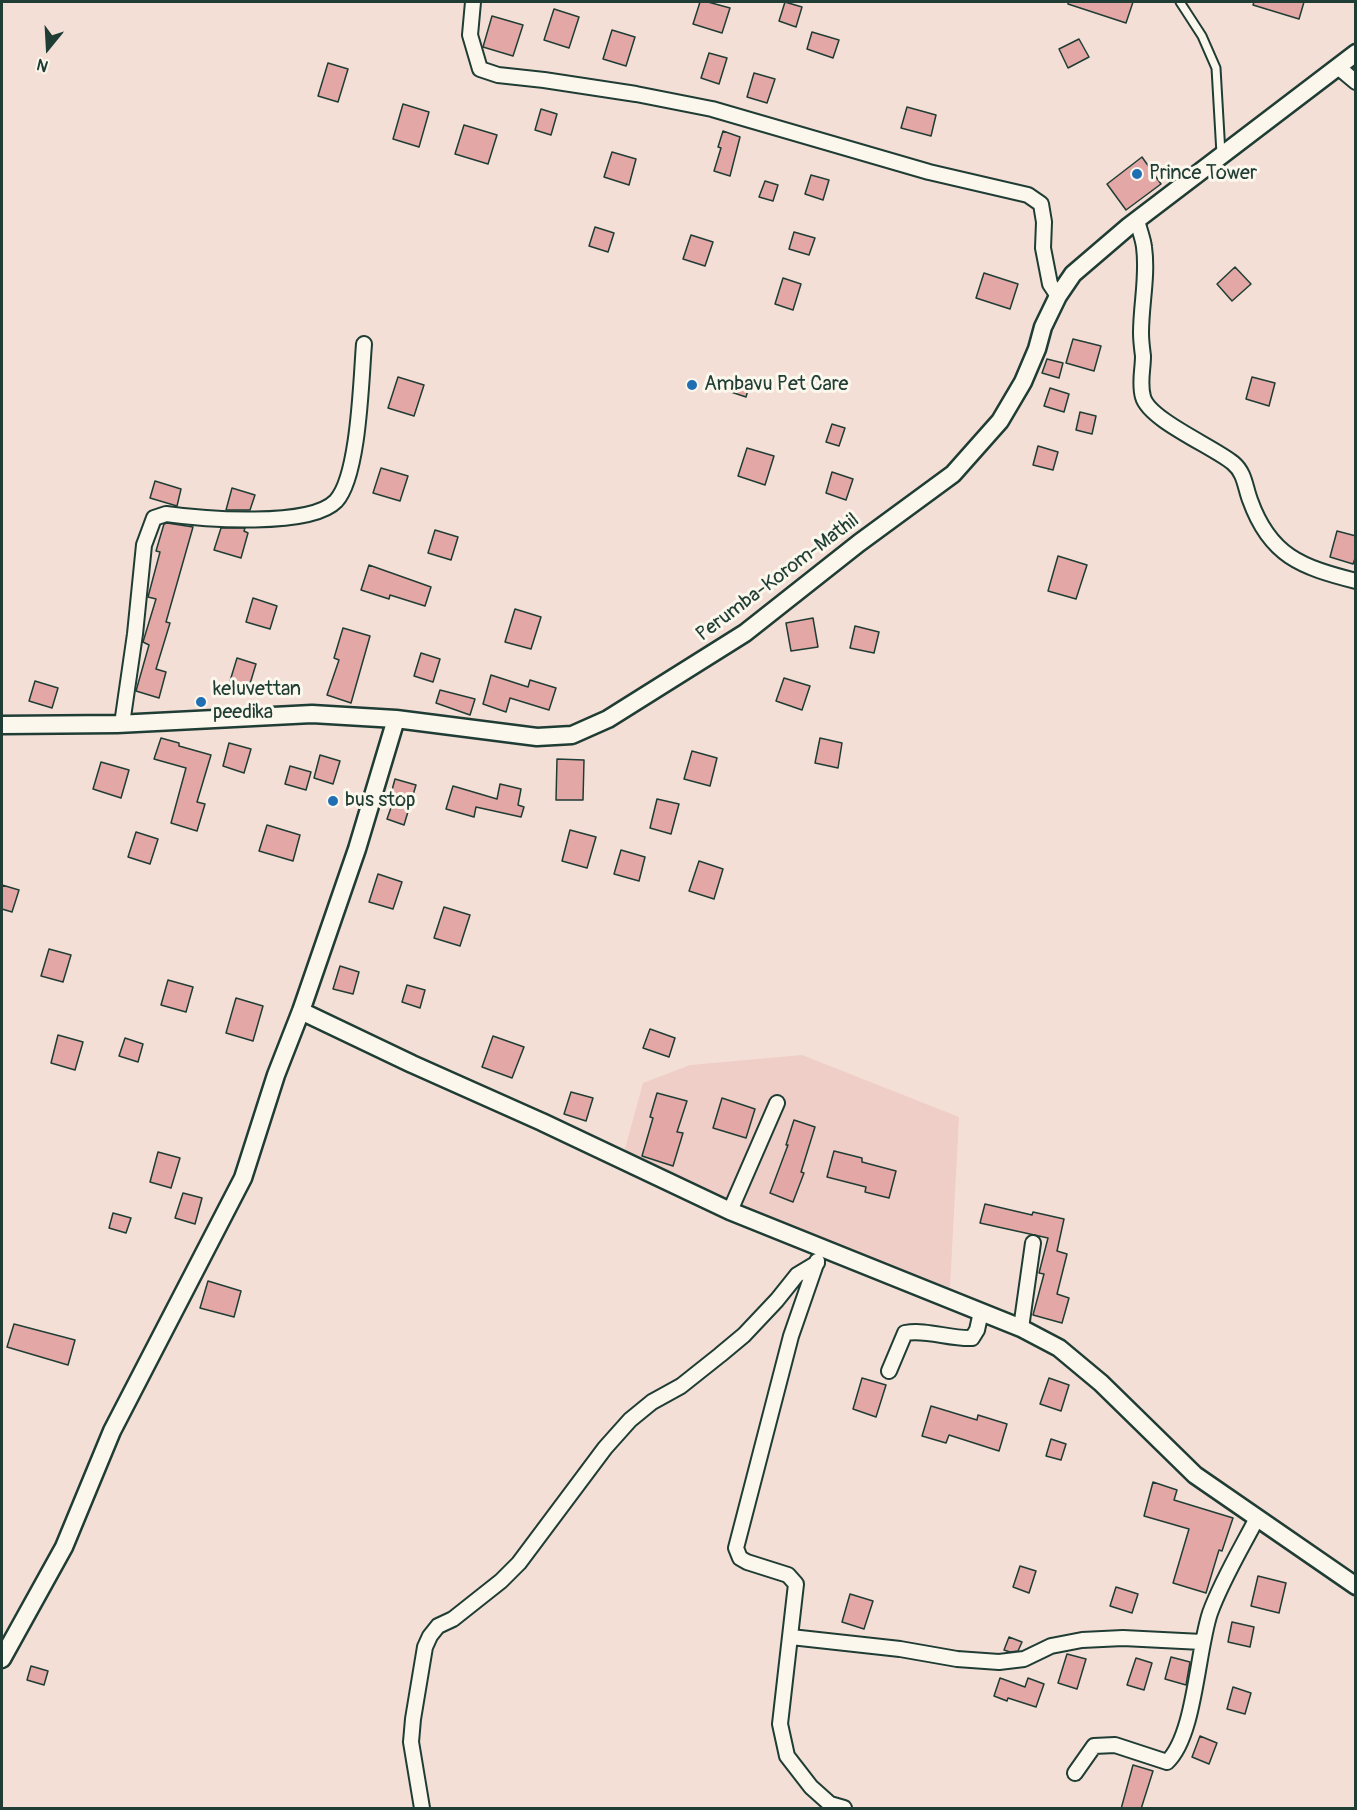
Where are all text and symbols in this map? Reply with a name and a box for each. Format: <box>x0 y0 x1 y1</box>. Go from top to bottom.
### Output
north arrow <box>18 18 78 78</box>
text: N <box>34 54 51 76</box>
place label: Prince Tower <box>1149 162 1257 186</box>
marker: Prince Tower <box>1130 167 1144 181</box>
place label: Ambavu Pet Care <box>704 373 848 397</box>
marker: Ambavu Pet Care <box>685 378 699 392</box>
street label: Perumba-Korom-Mathil <box>692 509 864 647</box>
place label: keluvettan peedika <box>213 678 301 725</box>
marker: keluvettan peedika <box>194 695 208 709</box>
place label: bus stop <box>345 789 416 813</box>
marker: bus stop <box>326 794 340 808</box>

